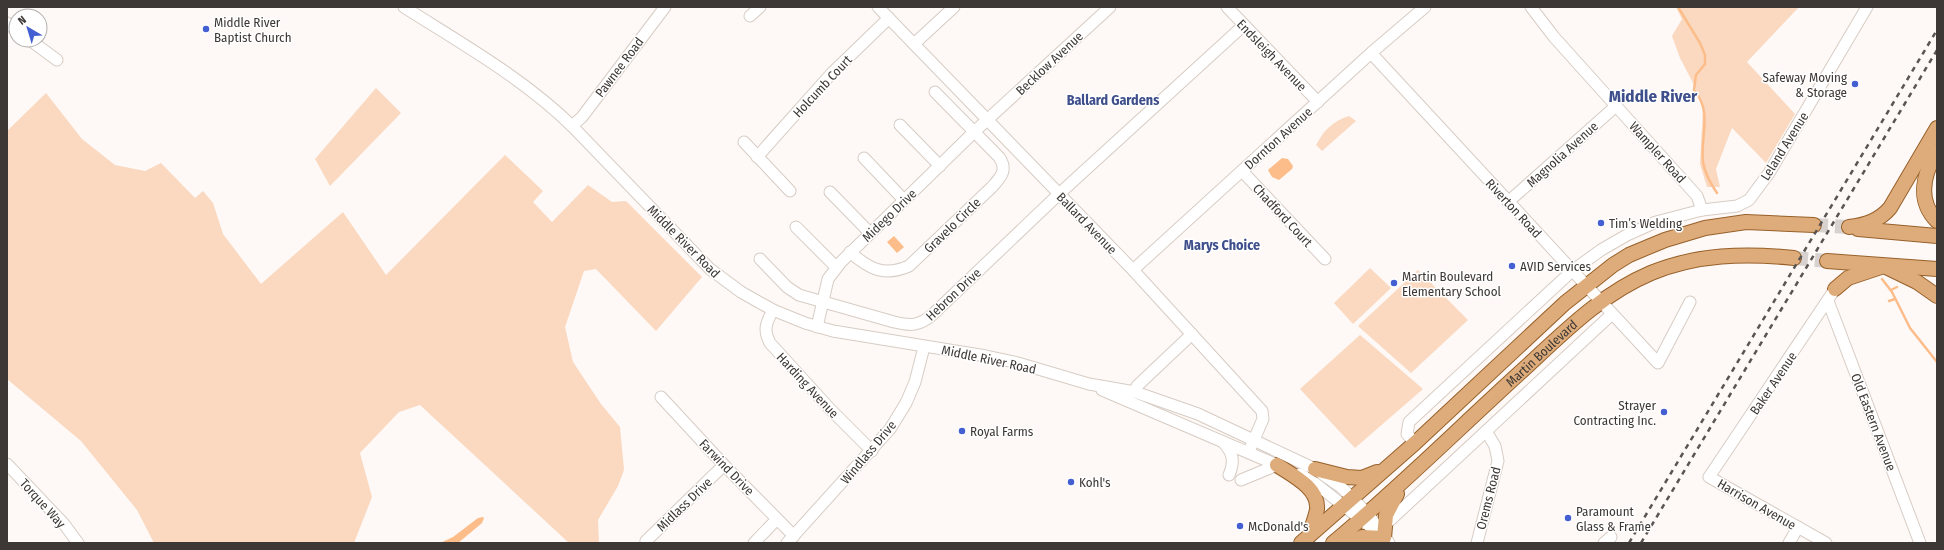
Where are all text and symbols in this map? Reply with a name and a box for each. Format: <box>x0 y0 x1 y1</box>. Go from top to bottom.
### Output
north arrow <box>8 8 48 48</box>
text: N <box>16 13 29 28</box>
place label: Middle River Baptist Church <box>214 15 292 45</box>
street label: Endsleigh Avenue <box>1234 17 1310 94</box>
marker: Middle River Baptist Church <box>201 24 211 34</box>
street label: Becklow Avenue <box>1013 29 1086 98</box>
street label: Pawnee Road <box>592 35 647 100</box>
street label: Holcumb Court <box>790 52 855 120</box>
place label: Safeway Moving & Storage <box>1762 70 1848 100</box>
marker: Safeway Moving & Storage <box>1850 79 1860 89</box>
district label: Middle River <box>1609 86 1698 107</box>
district label: Ballard Gardens <box>1067 92 1159 109</box>
street label: Dornton Avenue <box>1241 104 1315 173</box>
street label: Leland Avenue <box>1758 109 1811 183</box>
street label: Magnolia Avenue <box>1524 119 1601 190</box>
street label: Wampler Road <box>1626 119 1689 186</box>
street label: Riverton Road <box>1483 176 1545 241</box>
street label: Chadford Court <box>1250 181 1316 250</box>
street label: Midego Drive <box>859 186 919 245</box>
street label: Ballard Avenue <box>1054 189 1120 257</box>
street label: Gravelo Circle <box>921 195 984 256</box>
street label: Middle River Road <box>644 202 723 281</box>
place label: Tim’s Welding <box>1609 216 1683 231</box>
marker: Tim’s Welding <box>1596 218 1606 228</box>
district label: Marys Choice <box>1184 237 1260 254</box>
place label: AVID Services <box>1520 259 1591 274</box>
marker: AVID Services <box>1507 261 1517 271</box>
street label: Hebron Drive <box>923 265 984 324</box>
place label: Martin Boulevard Elementary School <box>1402 269 1502 299</box>
marker: Martin Boulevard Elementary School <box>1389 278 1399 288</box>
street label: Martin Boulevard <box>1503 317 1580 390</box>
street label: Middle River Road <box>940 342 1038 377</box>
street label: Baker Avenue <box>1747 349 1800 418</box>
street label: Harding Avenue <box>774 350 842 421</box>
street label: Old Eastern Avenue <box>1848 371 1899 473</box>
place label: Strayer Contracting Inc. <box>1573 398 1656 428</box>
marker: Strayer Contracting Inc. <box>1659 407 1669 417</box>
street label: Windlass Drive <box>838 418 899 487</box>
place label: Royal Farms <box>970 424 1034 439</box>
marker: Royal Farms <box>957 426 967 436</box>
street label: Farwind Drive <box>696 436 757 498</box>
street label: Orems Road <box>1473 465 1504 531</box>
street label: Midlass Drive <box>654 474 715 534</box>
place label: Kohl's <box>1079 475 1111 490</box>
street label: Torque Way <box>17 476 69 531</box>
street label: Harrison Avenue <box>1715 476 1799 533</box>
marker: Kohl's <box>1066 477 1076 487</box>
place label: Paramount Glass & Frame <box>1576 504 1651 534</box>
marker: Paramount Glass & Frame <box>1563 513 1573 523</box>
place label: McDonald's <box>1248 519 1309 534</box>
marker: McDonald's <box>1235 521 1245 531</box>

